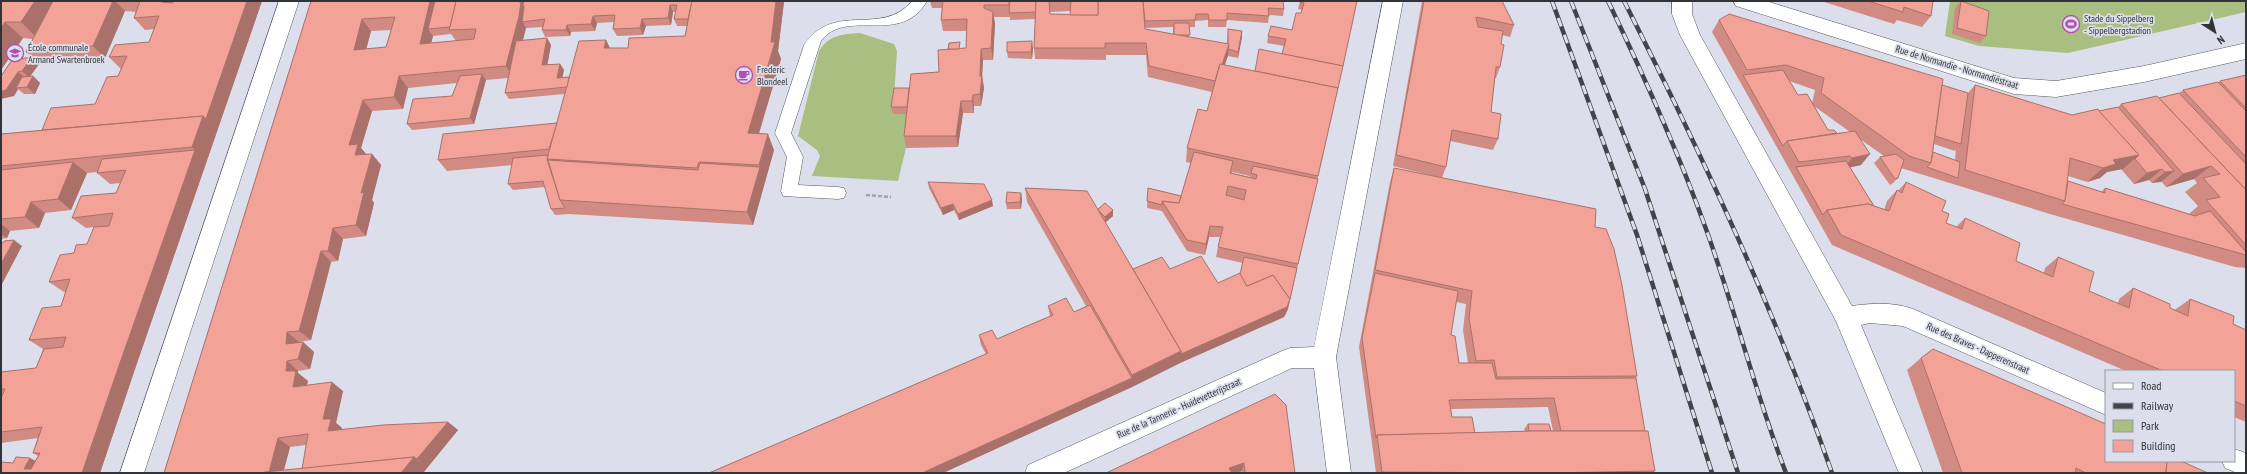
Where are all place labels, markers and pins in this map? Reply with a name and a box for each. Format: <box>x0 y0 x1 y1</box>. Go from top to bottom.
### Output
place label: Stade du Sippelberg - Sippelbergstadion <box>2084 12 2154 37</box>
sports icon: Stade du Sippelberg - Sippelbergstadion <box>2061 14 2081 34</box>
place label: École communale Armand Swartenbroek <box>28 41 105 66</box>
school or university icon: École communale Armand Swartenbroek <box>5 43 25 63</box>
place label: Frederic Blondeel <box>757 63 788 88</box>
cafe icon: Frederic Blondeel <box>734 65 754 85</box>

